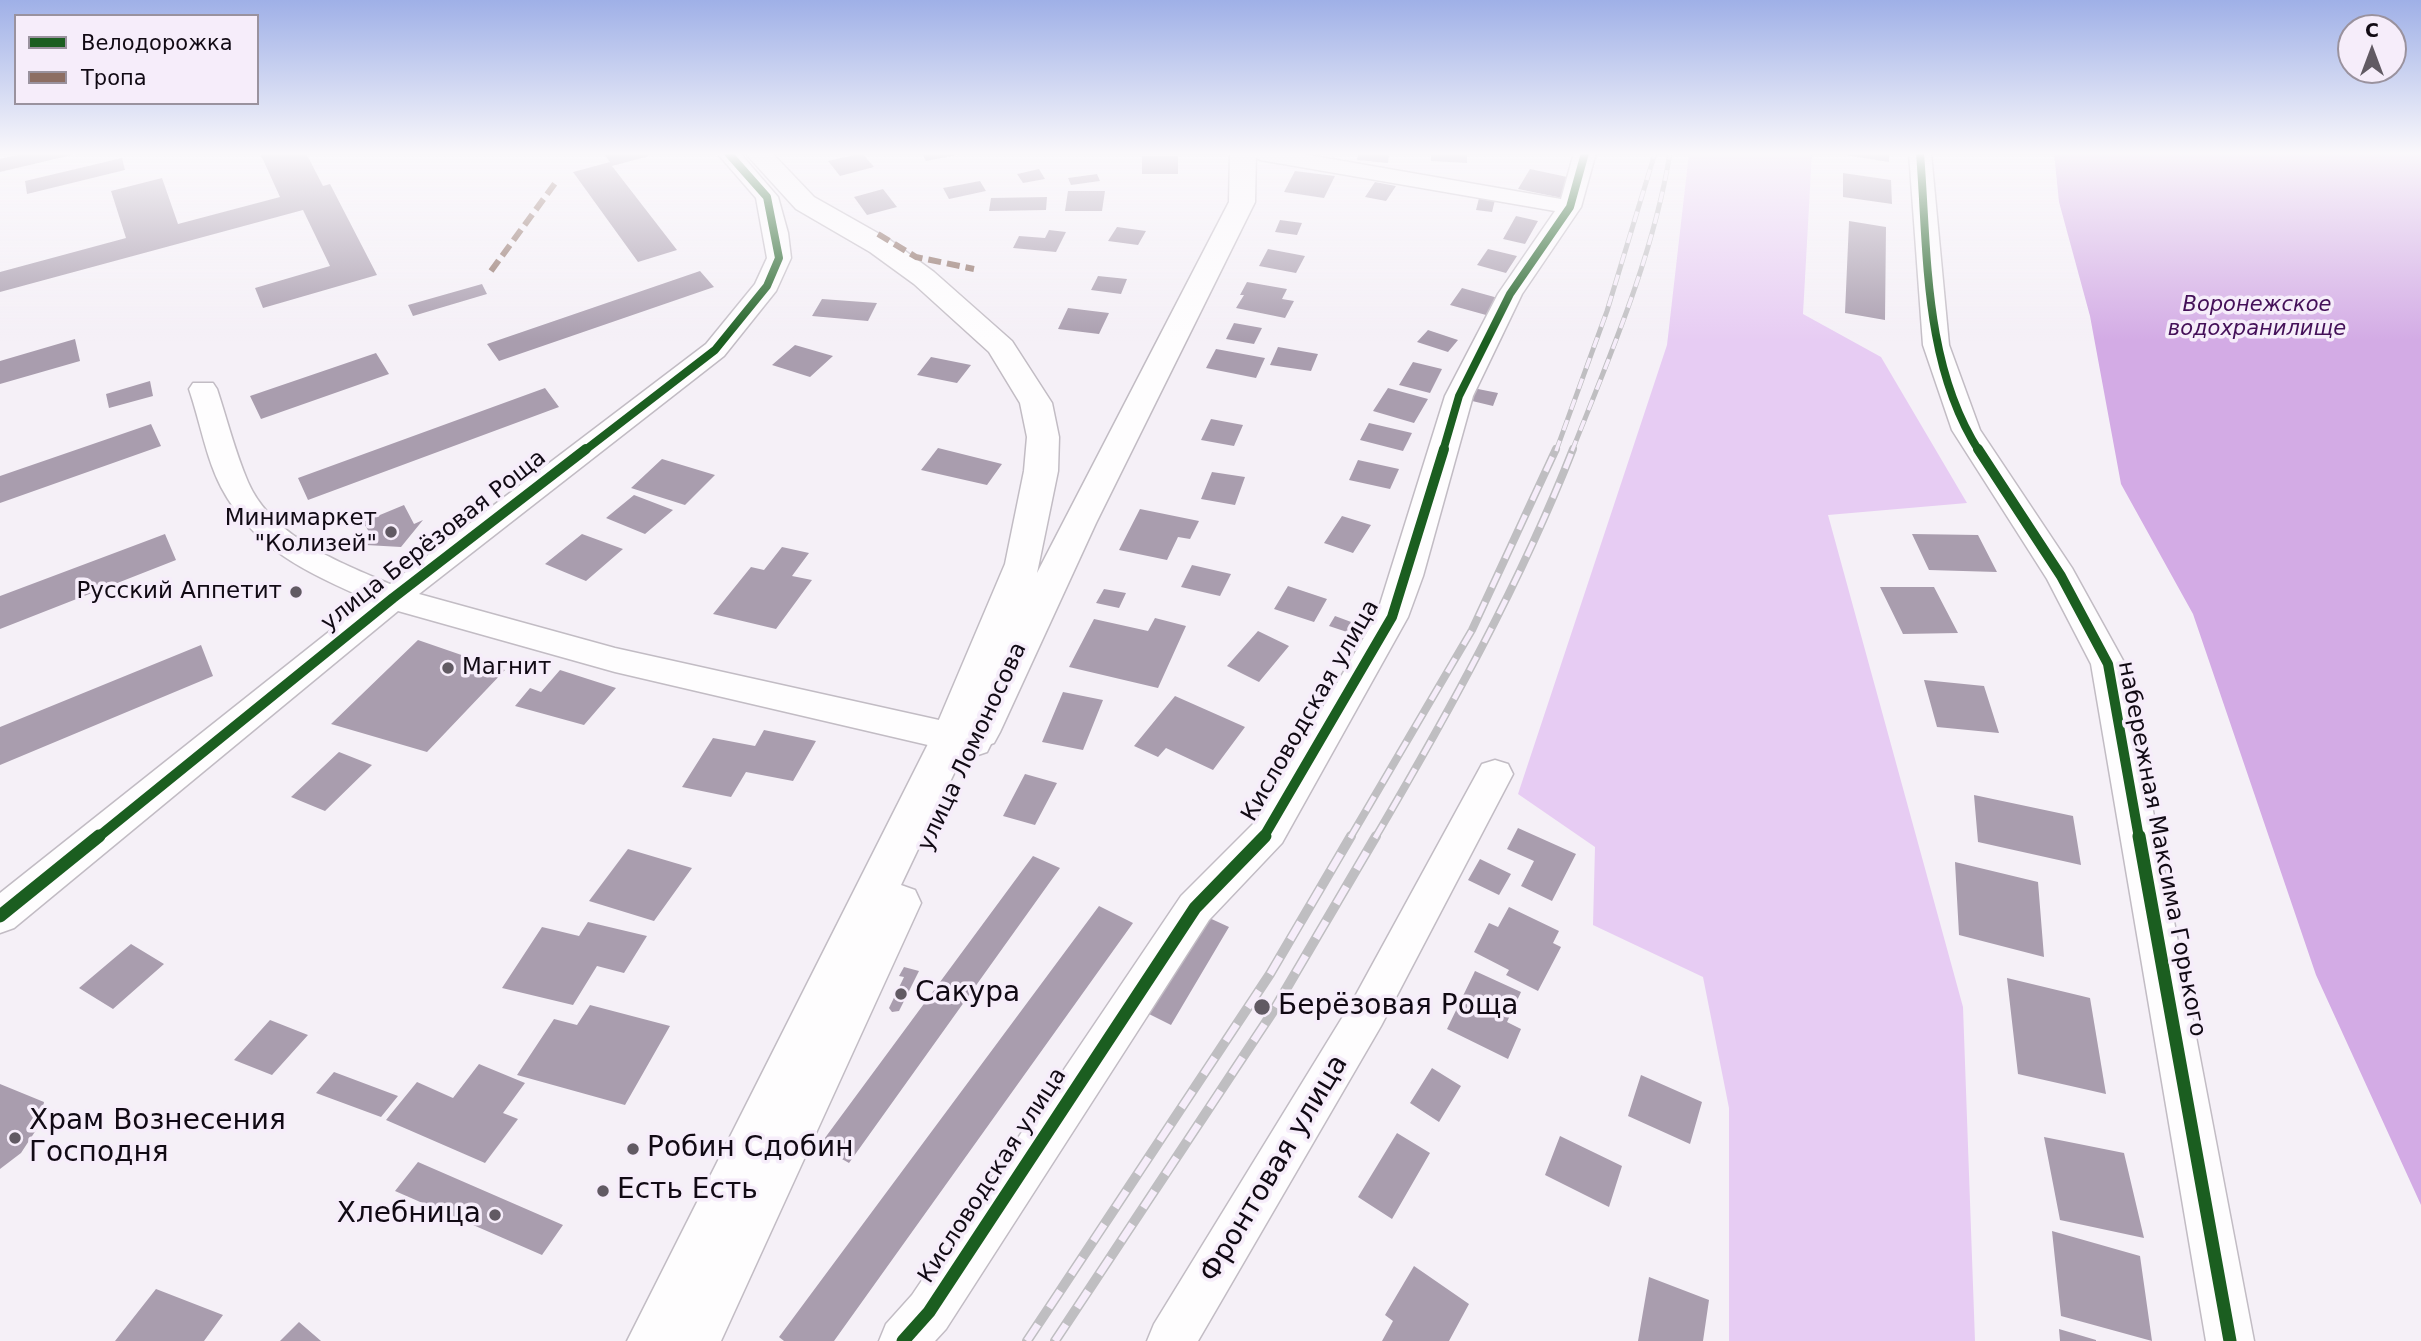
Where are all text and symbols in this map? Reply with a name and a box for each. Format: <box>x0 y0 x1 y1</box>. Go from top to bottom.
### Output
legend <box>14 14 259 105</box>
north arrow <box>2337 14 2407 84</box>
text: С <box>2365 19 2379 41</box>
text: Велодорожка <box>81 31 233 55</box>
text: Тропа <box>81 66 147 90</box>
water label: Воронежское водохранилище <box>2168 293 2346 343</box>
street label: улица Берёзовая Роща <box>316 445 552 637</box>
place label: Минимаркет "Колизей" <box>225 505 377 559</box>
marker: Минимаркет "Колизей" <box>383 524 399 540</box>
place label: Русский Аппетит <box>76 578 282 606</box>
marker: Русский Аппетит <box>288 584 304 600</box>
street label: Кисловодская улица <box>1236 595 1386 827</box>
street label: улица Ломоносова <box>913 638 1033 856</box>
place label: Магнит <box>462 654 551 682</box>
street label: набережная Максима Горького <box>2111 659 2211 1039</box>
marker: Магнит <box>440 660 456 676</box>
place label: Сакура <box>915 977 1020 1011</box>
marker: Сакура <box>893 986 909 1002</box>
place label: Берёзовая Роща <box>1278 990 1518 1024</box>
marker: Берёзовая Роща <box>1252 997 1272 1017</box>
street label: Фронтовая улица <box>1194 1049 1356 1289</box>
street label: Кисловодская улица <box>913 1063 1073 1289</box>
place label: Храм Вознесения Господня <box>29 1105 286 1171</box>
marker: Храм Вознесения Господня <box>7 1130 23 1146</box>
place label: Робин Сдобин <box>647 1132 854 1166</box>
marker: Робин Сдобин <box>625 1141 641 1157</box>
place label: Есть Есть <box>617 1174 758 1208</box>
marker: Есть Есть <box>595 1183 611 1199</box>
place label: Хлебница <box>337 1198 481 1232</box>
marker: Хлебница <box>487 1207 503 1223</box>

